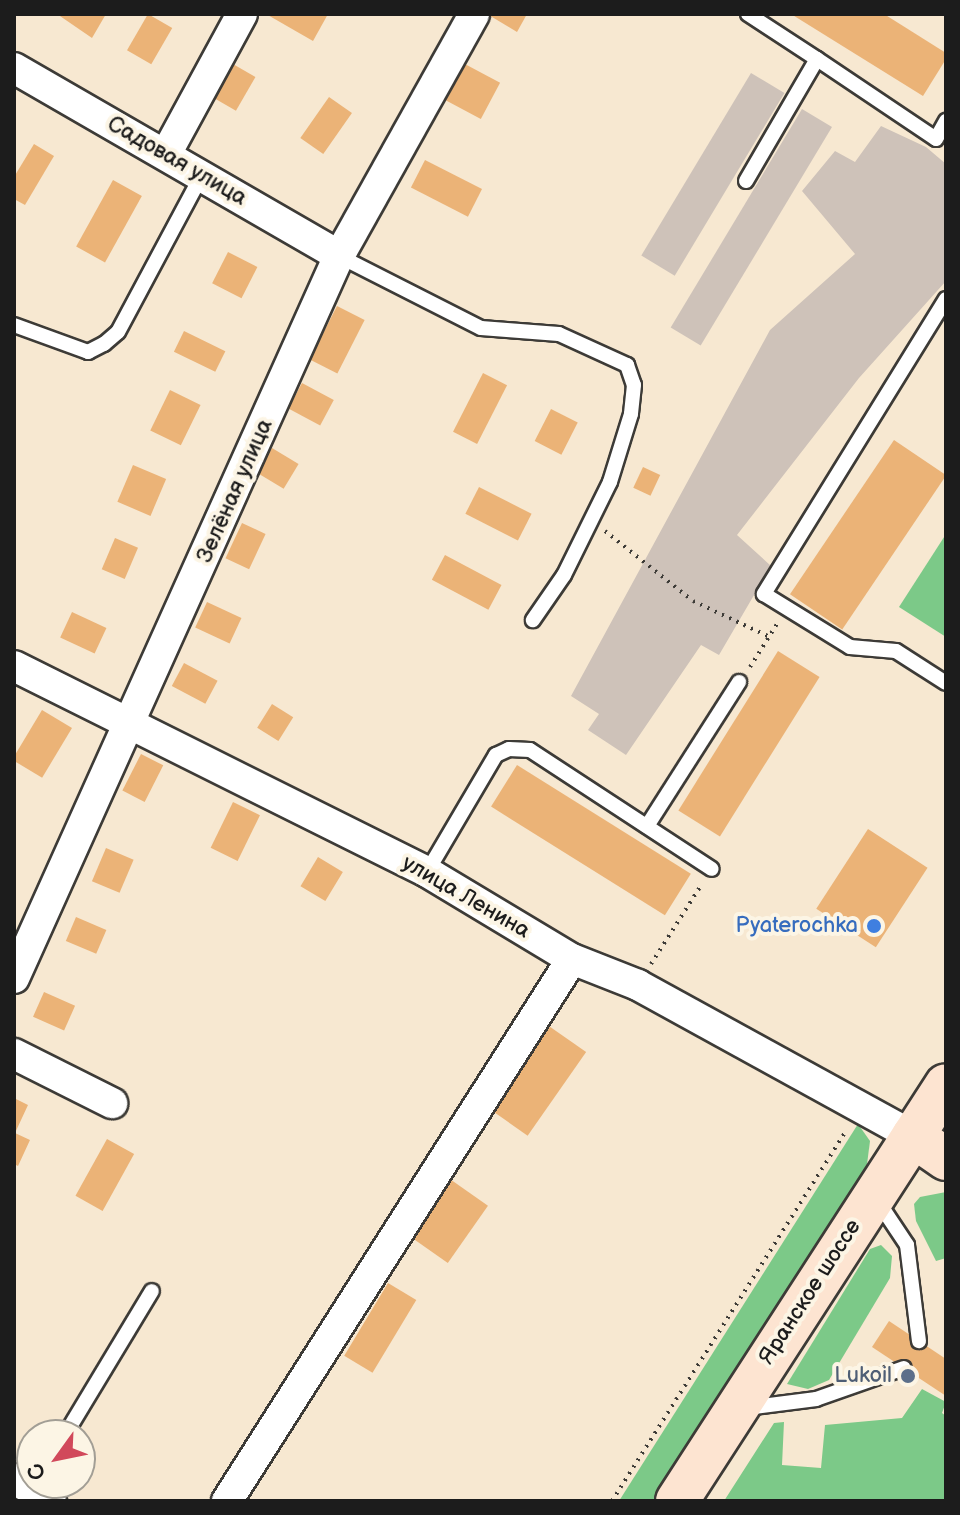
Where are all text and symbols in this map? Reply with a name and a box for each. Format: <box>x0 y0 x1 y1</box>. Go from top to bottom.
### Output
street label: Садовая улица <box>103 110 251 212</box>
street label: Зелёная улица <box>192 415 278 567</box>
street label: улица Ленина <box>397 850 535 944</box>
place label: Pyaterochka <box>736 913 858 939</box>
marker: Pyaterochka <box>865 917 883 935</box>
street label: Яранское шоссе <box>753 1215 867 1369</box>
place label: Lukoil <box>834 1363 892 1389</box>
marker: Lukoil <box>899 1367 917 1385</box>
north arrow <box>16 1419 96 1499</box>
text: С <box>22 1457 53 1485</box>

